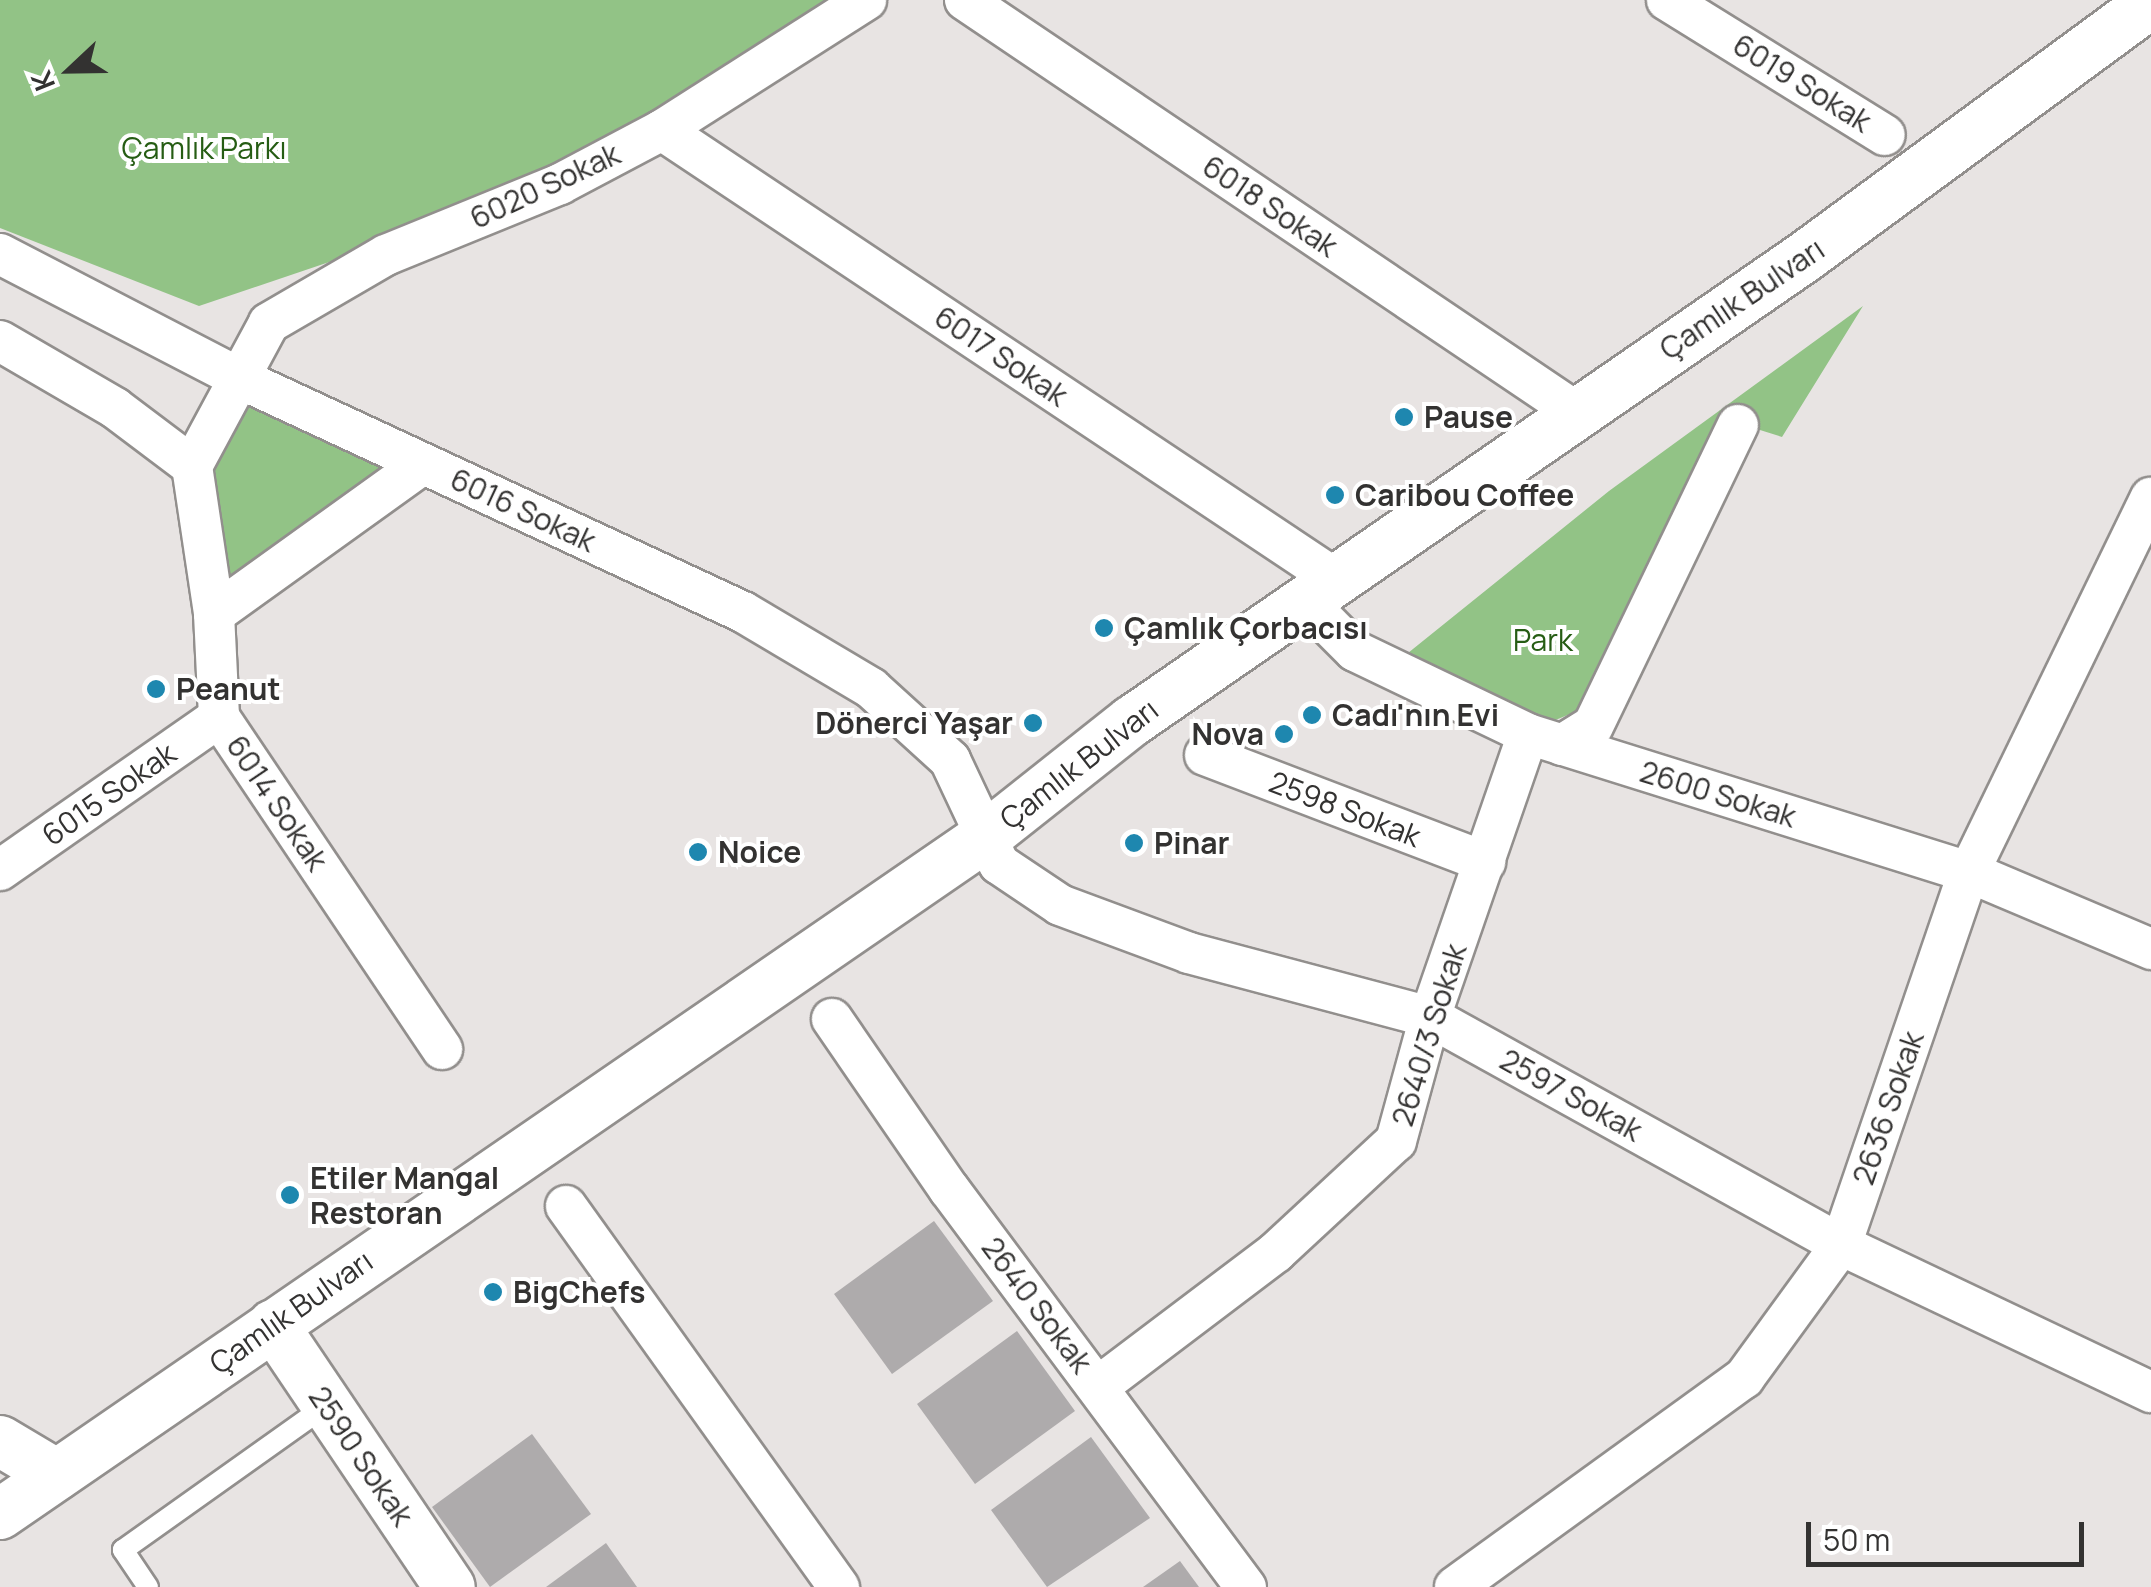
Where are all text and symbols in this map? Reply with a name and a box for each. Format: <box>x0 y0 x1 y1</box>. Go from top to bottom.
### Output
north arrow <box>20 20 120 120</box>
street label: 6019 Sokak <box>1726 26 1878 140</box>
text: K <box>21 66 63 97</box>
park label: Çamlık Parkı <box>121 130 287 166</box>
street label: 6020 Sokak <box>464 136 626 236</box>
street label: 6018 Sokak <box>1196 148 1344 264</box>
street label: Çamlık Bulvarı <box>1653 231 1831 367</box>
street label: 6017 Sokak <box>928 298 1074 414</box>
place label: Pause <box>1424 399 1513 435</box>
marker: Pause <box>1393 406 1415 428</box>
street label: 6016 Sokak <box>445 461 601 559</box>
place label: Caribou Coffee <box>1355 477 1574 513</box>
marker: Caribou Coffee <box>1324 484 1346 506</box>
place label: Çamlık Çorbacısı <box>1124 610 1368 646</box>
marker: Çamlık Çorbacısı <box>1093 617 1115 639</box>
park label: Park <box>1513 622 1573 658</box>
place label: Peanut <box>176 671 280 707</box>
marker: Peanut <box>145 678 167 700</box>
street label: Çamlık Bulvarı <box>993 691 1165 837</box>
place label: Cadı'nın Evi <box>1332 697 1499 733</box>
marker: Cadı'nın Evi <box>1301 704 1323 726</box>
place label: Dönerci Yaşar <box>815 705 1013 741</box>
marker: Dönerci Yaşar <box>1022 712 1044 734</box>
place label: Nova <box>1192 716 1264 752</box>
marker: Nova <box>1273 723 1295 745</box>
street label: 6014 Sokak <box>219 729 335 877</box>
street label: 6015 Sokak <box>35 735 183 853</box>
street label: 2600 Sokak <box>1636 753 1800 835</box>
street label: 2598 Sokak <box>1264 764 1426 854</box>
place label: Pinar <box>1154 825 1230 861</box>
marker: Pinar <box>1123 832 1145 854</box>
place label: Noice <box>718 834 801 870</box>
marker: Noice <box>687 841 709 863</box>
street label: 2640/3 Sokak <box>1384 940 1474 1130</box>
street label: 2636 Sokak <box>1845 1027 1931 1189</box>
street label: 2597 Sokak <box>1494 1041 1648 1149</box>
place label: Etiler Mangal Restoran <box>310 1160 499 1230</box>
marker: Etiler Mangal Restoran <box>279 1184 301 1206</box>
street label: 2640 Sokak <box>974 1230 1100 1380</box>
street label: Çamlık Bulvarı <box>203 1243 379 1381</box>
place label: BigChefs <box>513 1274 645 1310</box>
marker: BigChefs <box>482 1281 504 1303</box>
street label: 2590 Sokak <box>301 1380 421 1532</box>
scale bar <box>1811 1502 2088 1564</box>
text: 50 m <box>1823 1519 1890 1560</box>

